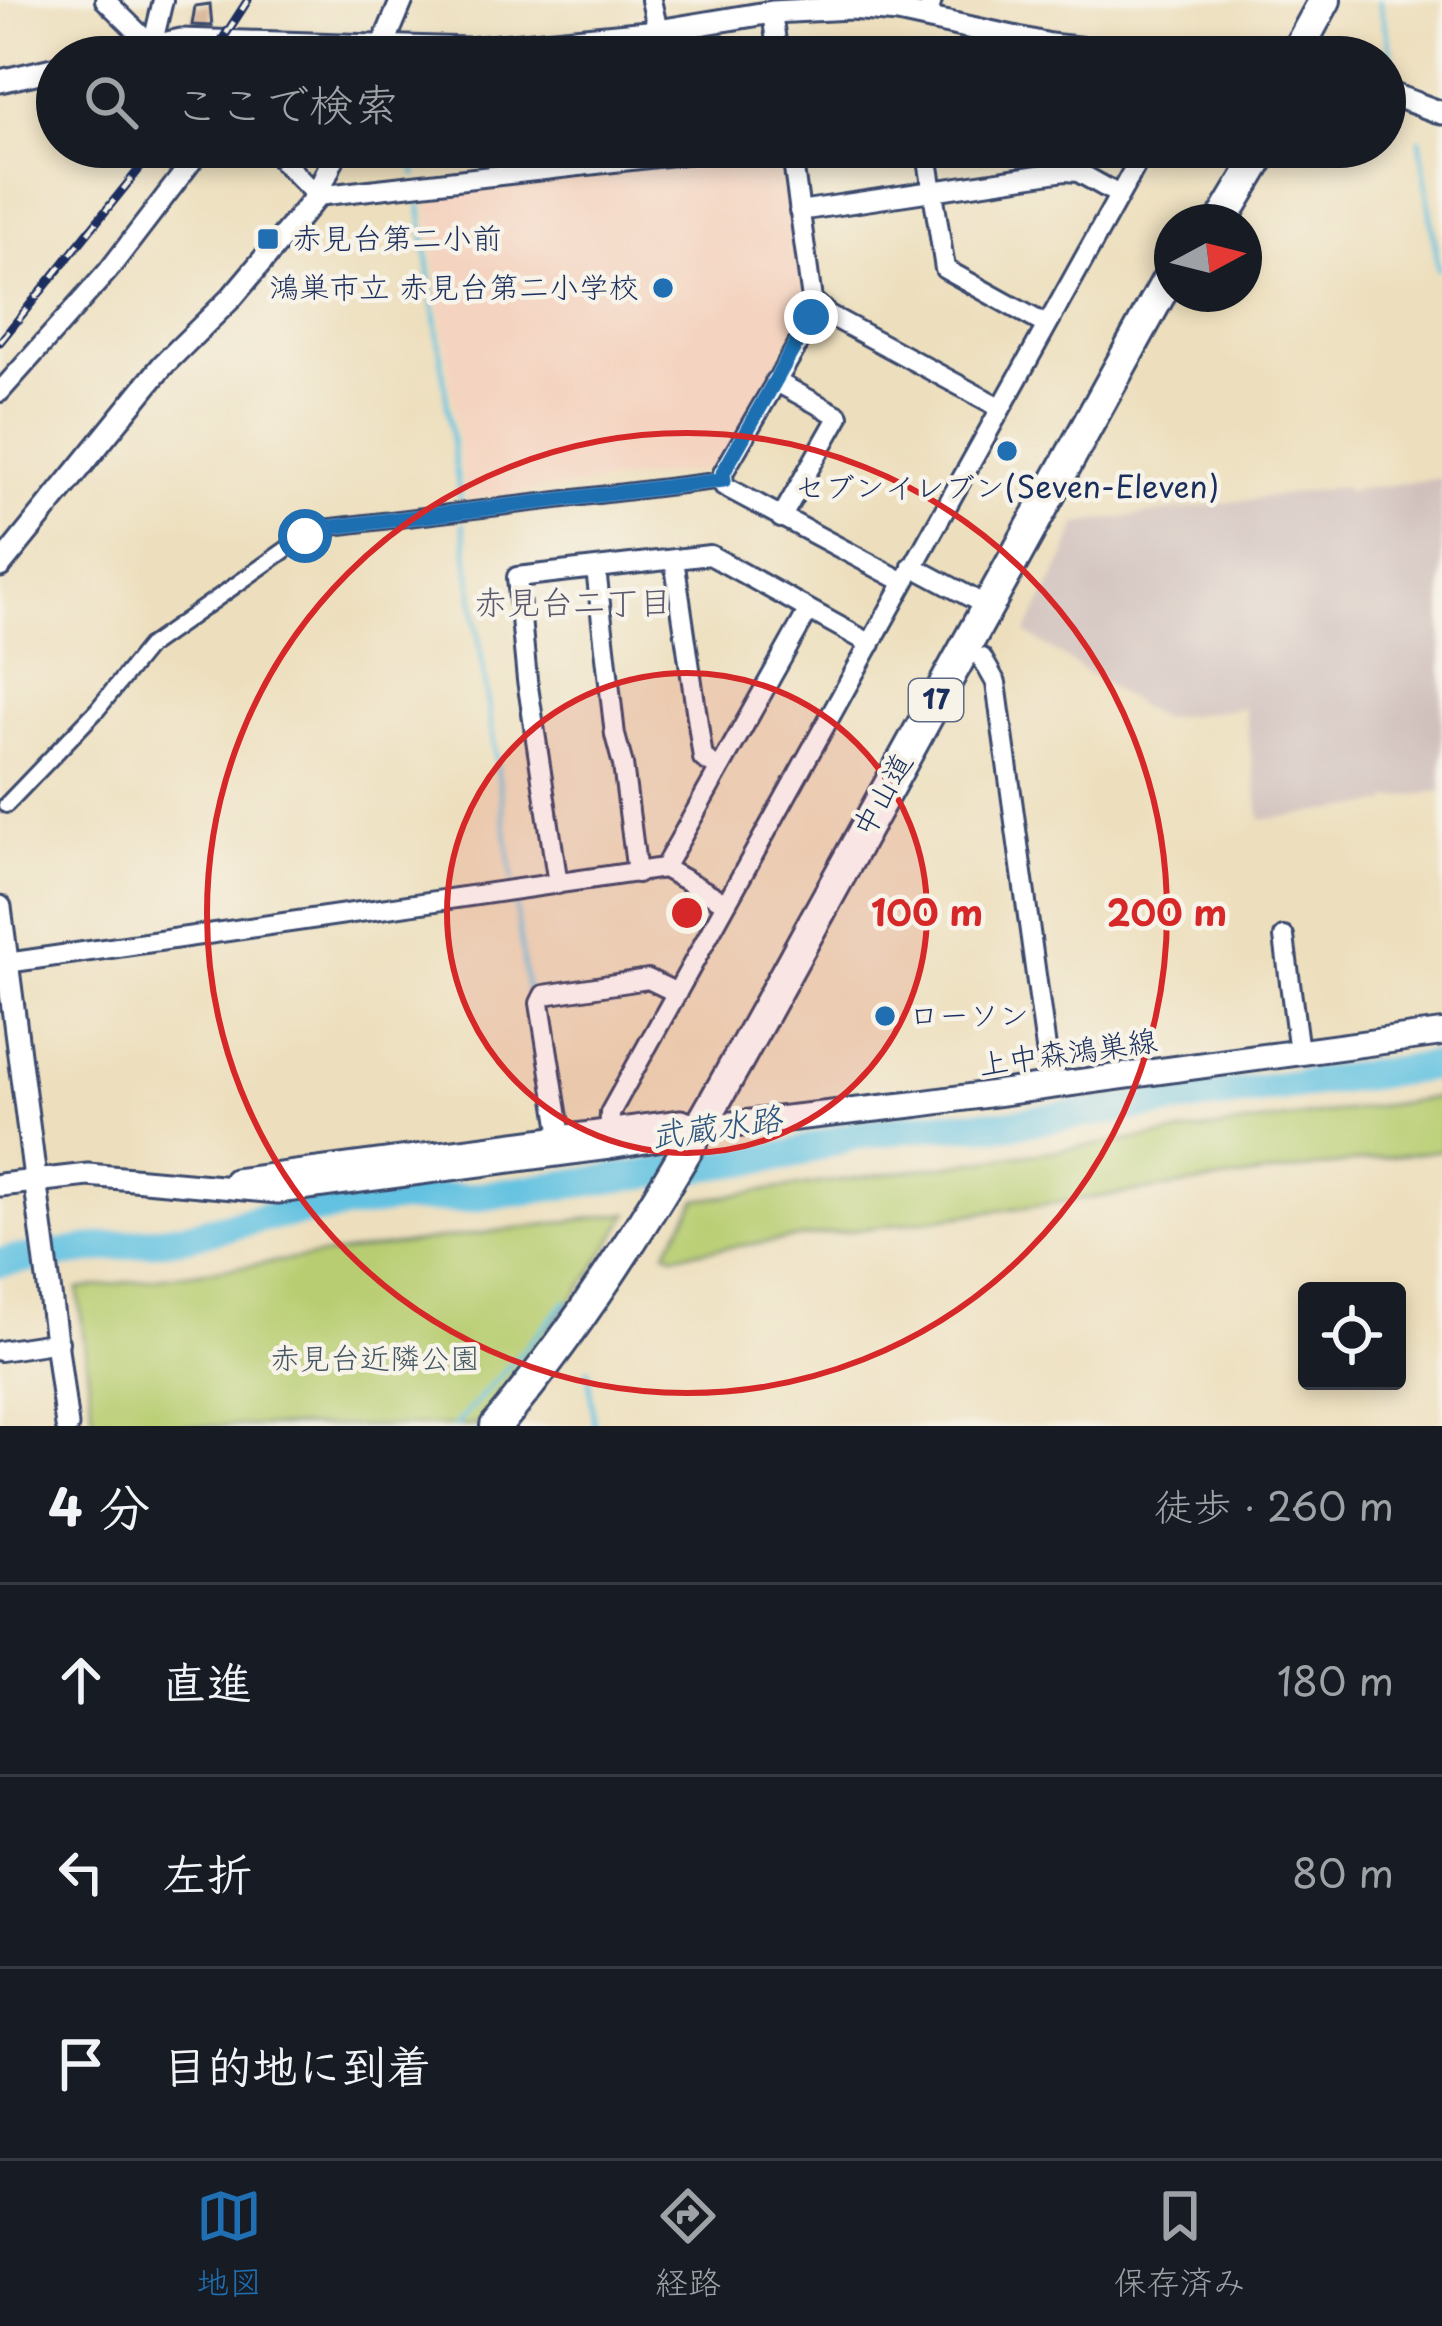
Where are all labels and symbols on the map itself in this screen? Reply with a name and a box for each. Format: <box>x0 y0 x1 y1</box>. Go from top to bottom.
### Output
north arrow <box>1154 204 1262 312</box>
place label: 赤見台第二小前 <box>292 214 502 259</box>
marker: 赤見台第二小前 <box>255 226 281 252</box>
place label: 鴻巣市立 赤見台第二小学校 <box>269 263 639 308</box>
marker: 鴻巣市立 赤見台第二小学校 <box>650 275 676 301</box>
route end <box>784 290 838 344</box>
marker: セブンイレブン(Seven-Eleven) <box>994 438 1020 464</box>
place label: セブンイレブン(Seven-Eleven) <box>795 463 1219 508</box>
route start <box>278 509 332 563</box>
district label: 赤見台二丁目 <box>474 575 672 625</box>
road number: 17 <box>909 679 963 721</box>
street label: 中山道 <box>839 744 922 844</box>
text: 100 m <box>871 884 983 938</box>
text: 200 m <box>1107 884 1227 938</box>
centre of rings <box>666 892 708 934</box>
place label: ローソン <box>909 991 1029 1036</box>
marker: ローソン <box>872 1003 898 1029</box>
street label: 上中森鴻巣線 <box>975 1016 1160 1085</box>
water label: 武蔵水路 <box>647 1091 787 1159</box>
park label: 赤見台近隣公園 <box>270 1334 480 1379</box>

